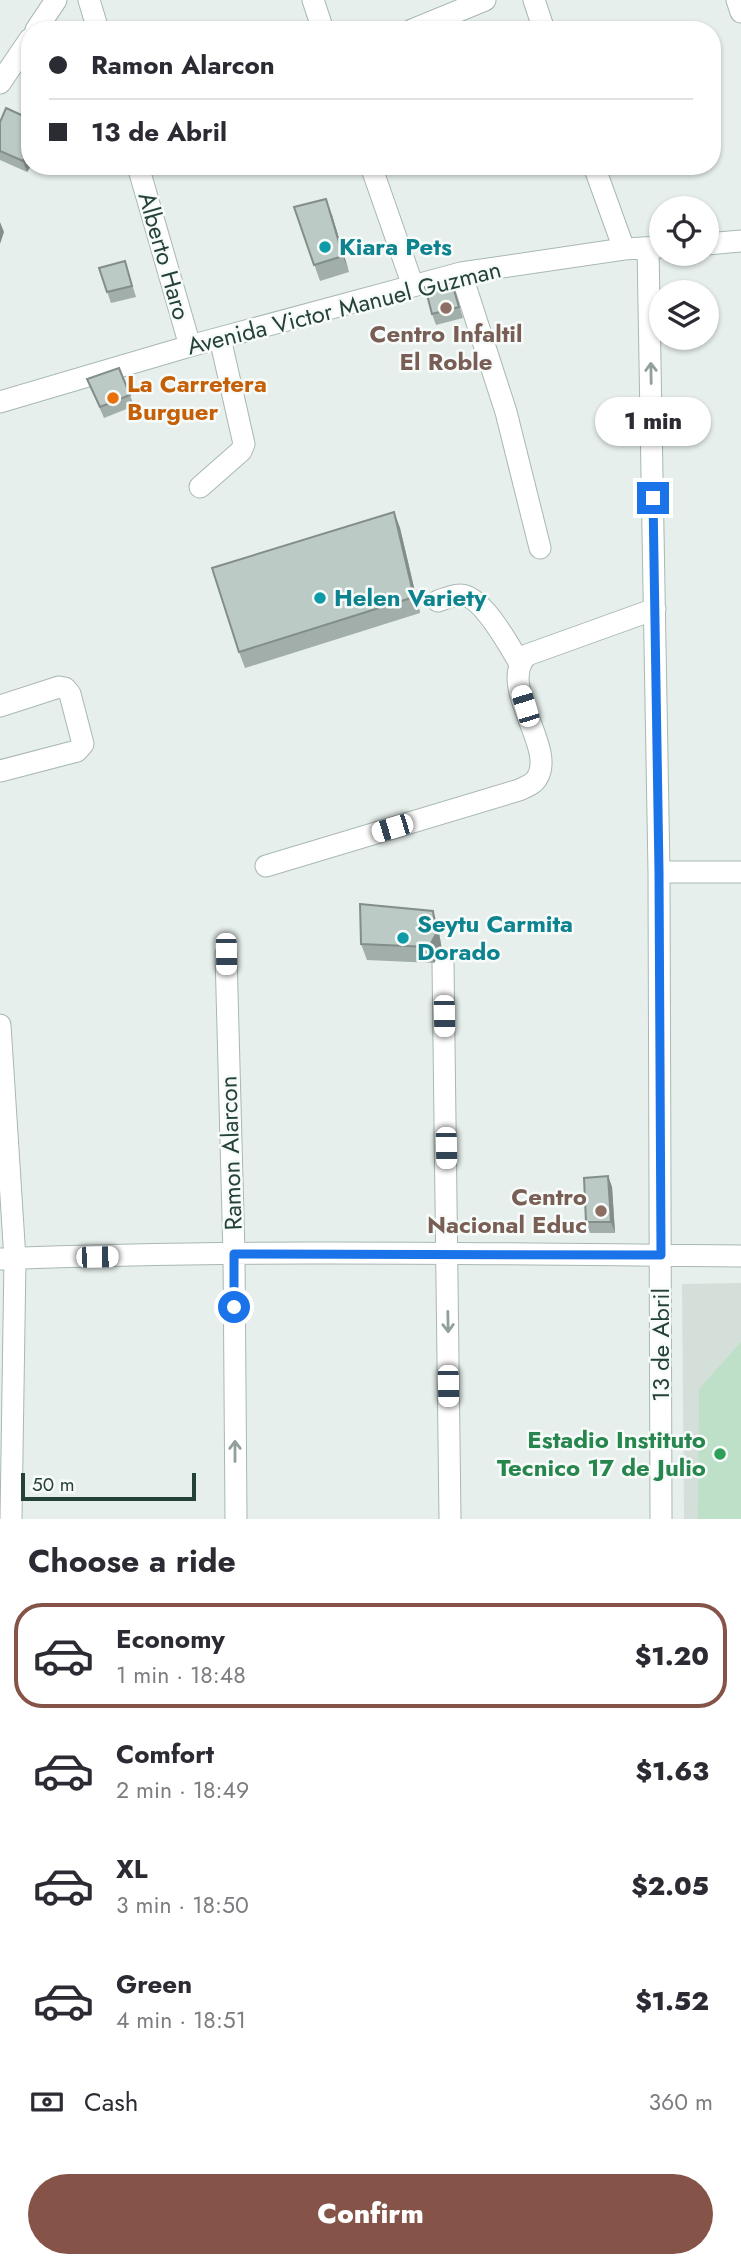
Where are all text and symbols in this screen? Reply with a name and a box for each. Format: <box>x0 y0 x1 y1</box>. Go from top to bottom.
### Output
text: Ramon Alarcon <box>91 46 275 84</box>
text: 13 de Abril <box>91 113 227 151</box>
street label: Alberto Haro <box>130 188 199 324</box>
map controls <box>649 196 719 350</box>
button: locate <box>649 196 719 266</box>
place label: Kiara Pets <box>339 229 452 264</box>
marker: Kiara Pets <box>317 239 333 255</box>
street label: Avenida Victor Manuel Guzman <box>183 252 505 364</box>
button: layers <box>649 280 719 350</box>
marker: Centro Infaltil El Roble <box>438 300 454 316</box>
place label: Centro Infaltil El Roble <box>370 316 522 379</box>
one-way arrow <box>644 362 657 385</box>
place label: La Carretera Burguer <box>127 366 267 429</box>
marker: La Carretera Burguer <box>105 390 121 406</box>
callout: 1 min <box>595 396 711 446</box>
text: 1 min <box>624 404 682 438</box>
route end <box>637 482 669 514</box>
place label: Helen Variety <box>334 580 487 615</box>
marker: Helen Variety <box>312 590 328 606</box>
car <box>509 683 542 729</box>
car <box>369 812 416 844</box>
place label: Seytu Carmita Dorado <box>417 906 573 969</box>
marker: Seytu Carmita Dorado <box>395 930 411 946</box>
car <box>216 933 237 975</box>
car <box>434 995 455 1037</box>
street label: Ramon Alarcon <box>210 1075 251 1231</box>
car <box>436 1127 457 1169</box>
place label: Centro Nacional Educ <box>427 1179 587 1242</box>
marker: Centro Nacional Educ <box>593 1203 609 1219</box>
car <box>76 1246 119 1268</box>
street label: 13 de Abril <box>643 1288 678 1402</box>
route start <box>218 1291 250 1323</box>
one-way arrow <box>441 1310 455 1333</box>
car <box>438 1365 459 1407</box>
place label: Estadio Instituto Tecnico 17 de Julio <box>497 1422 706 1485</box>
one-way arrow <box>229 1440 242 1463</box>
marker: Estadio Instituto Tecnico 17 de Julio <box>712 1446 728 1462</box>
scale bar <box>21 1470 196 1502</box>
text: 50 m <box>32 1471 75 1498</box>
text: Choose a ride <box>28 1538 236 1584</box>
text: Economy <box>116 1620 225 1658</box>
icon: car <box>32 1624 95 1687</box>
text: $1.20 <box>635 1637 709 1675</box>
text: 1 min · 18:48 <box>116 1658 246 1692</box>
text: Comfort <box>116 1735 214 1773</box>
icon: car <box>32 1739 95 1802</box>
text: $1.63 <box>635 1752 709 1790</box>
text: 2 min · 18:49 <box>116 1773 249 1807</box>
text: XL <box>116 1850 148 1888</box>
icon: car <box>32 1854 95 1917</box>
text: $2.05 <box>631 1867 709 1905</box>
text: 3 min · 18:50 <box>116 1888 249 1922</box>
text: Green <box>116 1965 192 2003</box>
icon: car <box>32 1969 95 2032</box>
text: $1.52 <box>635 1982 709 2020</box>
text: 4 min · 18:51 <box>116 2003 246 2037</box>
icon: cash <box>28 2083 66 2121</box>
text: Cash <box>84 2083 138 2121</box>
text: 360 m <box>649 2085 713 2119</box>
button: Confirm <box>28 2174 713 2254</box>

